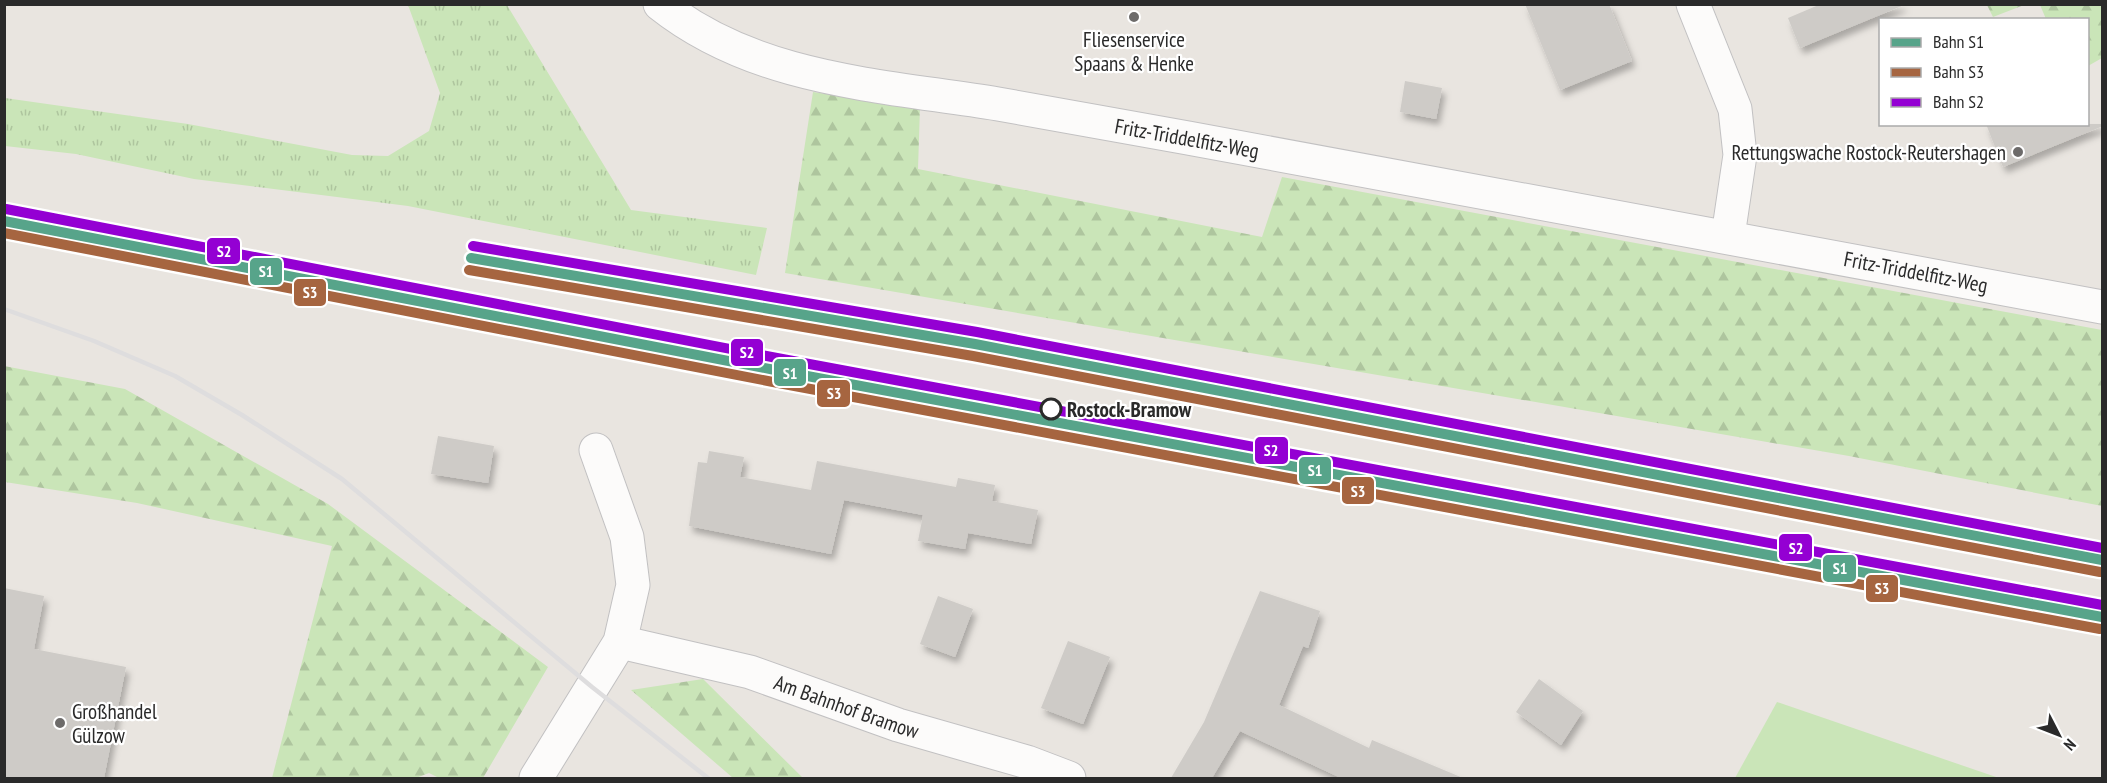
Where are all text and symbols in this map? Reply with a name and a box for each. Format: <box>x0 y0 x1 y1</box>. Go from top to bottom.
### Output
marker: Fliesenservice Spaans & Henke <box>1127 10 1141 24</box>
legend <box>1879 18 2089 126</box>
place label: Fliesenservice Spaans & Henke <box>1074 26 1194 77</box>
text: Bahn S1 <box>1933 30 1984 53</box>
text: Bahn S3 <box>1933 60 1984 83</box>
text: Bahn S2 <box>1933 90 1984 113</box>
street label: Fritz-Triddelfitz-Weg <box>1113 112 1261 164</box>
place label: Rettungswache Rostock-Reutershagen <box>1732 139 2006 166</box>
marker: Rettungswache Rostock-Reutershagen <box>2011 145 2025 159</box>
line badge: S2 <box>206 237 241 265</box>
text: S2 <box>217 241 231 261</box>
street label: Fritz-Triddelfitz-Weg <box>1842 245 1990 298</box>
line badge: S1 <box>249 257 283 286</box>
text: S1 <box>259 261 273 281</box>
line badge: S3 <box>293 278 327 307</box>
text: S3 <box>303 282 317 302</box>
line badge: S2 <box>730 338 764 367</box>
text: S2 <box>740 342 754 362</box>
line badge: S1 <box>773 358 807 387</box>
text: S1 <box>783 363 797 383</box>
line badge: S3 <box>816 379 851 408</box>
text: S3 <box>827 383 841 403</box>
place label: Rostock-Bramow <box>1067 396 1192 423</box>
marker: Rostock-Bramow <box>1040 398 1062 420</box>
line badge: S2 <box>1254 436 1289 465</box>
text: S2 <box>1264 440 1278 460</box>
line badge: S1 <box>1298 456 1332 485</box>
text: S1 <box>1308 460 1322 480</box>
line badge: S3 <box>1341 476 1375 505</box>
text: S3 <box>1351 481 1365 501</box>
line badge: S2 <box>1778 533 1813 562</box>
text: S2 <box>1789 538 1803 558</box>
line badge: S1 <box>1822 554 1857 583</box>
text: S1 <box>1833 558 1847 578</box>
line badge: S3 <box>1865 574 1899 603</box>
text: S3 <box>1875 578 1889 598</box>
street label: Am Bahnhof Bramow <box>771 668 923 744</box>
place label: Großhandel Gülzow <box>72 698 157 749</box>
north arrow <box>2029 705 2089 765</box>
marker: Großhandel Gülzow <box>53 716 67 730</box>
text: N <box>2060 735 2080 755</box>

